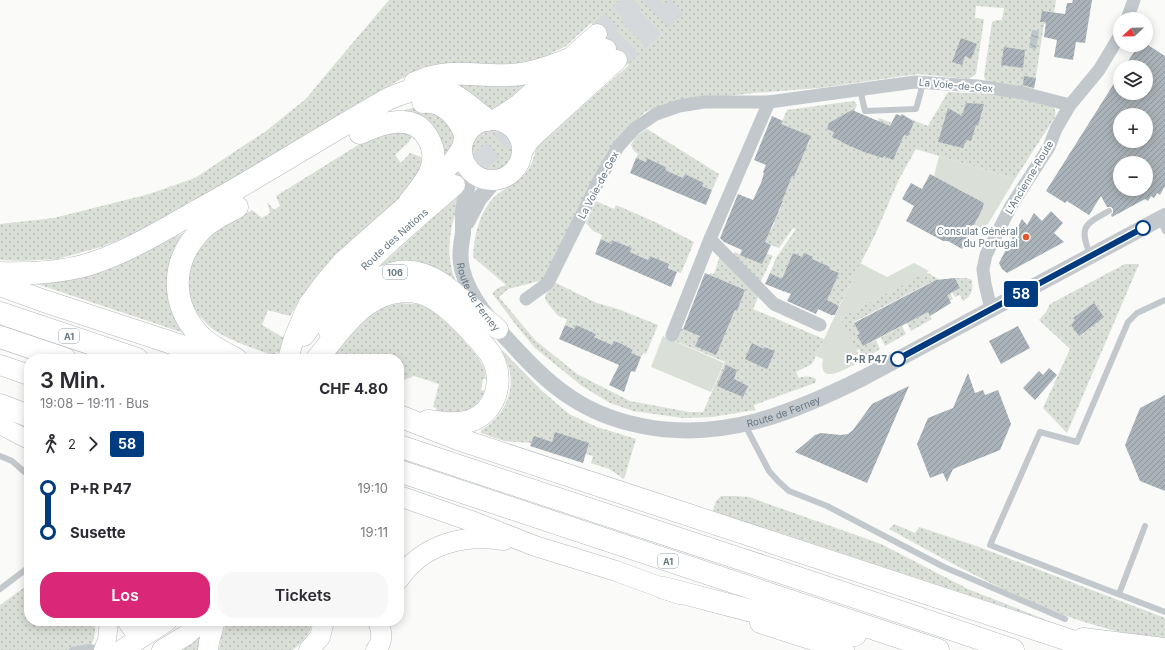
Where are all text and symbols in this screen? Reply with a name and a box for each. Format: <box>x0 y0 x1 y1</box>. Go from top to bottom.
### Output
north arrow <box>1113 12 1153 52</box>
map controls <box>1113 12 1153 196</box>
button: layers <box>1113 60 1153 100</box>
street label: La Voie-de-Gex <box>918 76 994 94</box>
button: + <box>1113 108 1153 148</box>
street label: L'Ancienne-Route <box>1002 138 1056 216</box>
street label: La Voie-de-Gex <box>575 149 621 221</box>
button: − <box>1113 156 1153 196</box>
street label: Route des Nations <box>358 205 430 272</box>
unlabelled marker <box>1135 220 1151 236</box>
place label: Consulat Général du Portugal <box>937 225 1018 249</box>
marker: Consulat Général du Portugal <box>1021 232 1031 242</box>
street label: Route de Ferney <box>455 262 503 333</box>
road number: 106 <box>383 265 407 279</box>
line badge: 58 <box>1003 281 1039 307</box>
text: 58 <box>1012 285 1030 302</box>
road number: A1 <box>59 329 79 343</box>
marker: P+R P47 <box>890 351 906 367</box>
place label: P+R P47 <box>846 353 887 365</box>
text: 3 Min. <box>40 367 106 393</box>
text: CHF 4.80 <box>319 379 388 398</box>
street label: Route de Ferney <box>745 393 822 429</box>
text: 19:08 – 19:11 · Bus <box>40 395 149 411</box>
icon: walk <box>40 433 62 455</box>
icon: forward <box>82 433 104 455</box>
text: 58 <box>118 435 136 452</box>
text: 2 <box>68 436 76 452</box>
text: P+R P47 <box>70 479 132 498</box>
text: 19:10 <box>357 480 388 496</box>
text: Susette <box>70 523 126 542</box>
text: 19:11 <box>360 524 388 540</box>
road number: A1 <box>658 554 678 568</box>
button: Los <box>40 572 210 618</box>
button: Tickets <box>218 572 388 618</box>

